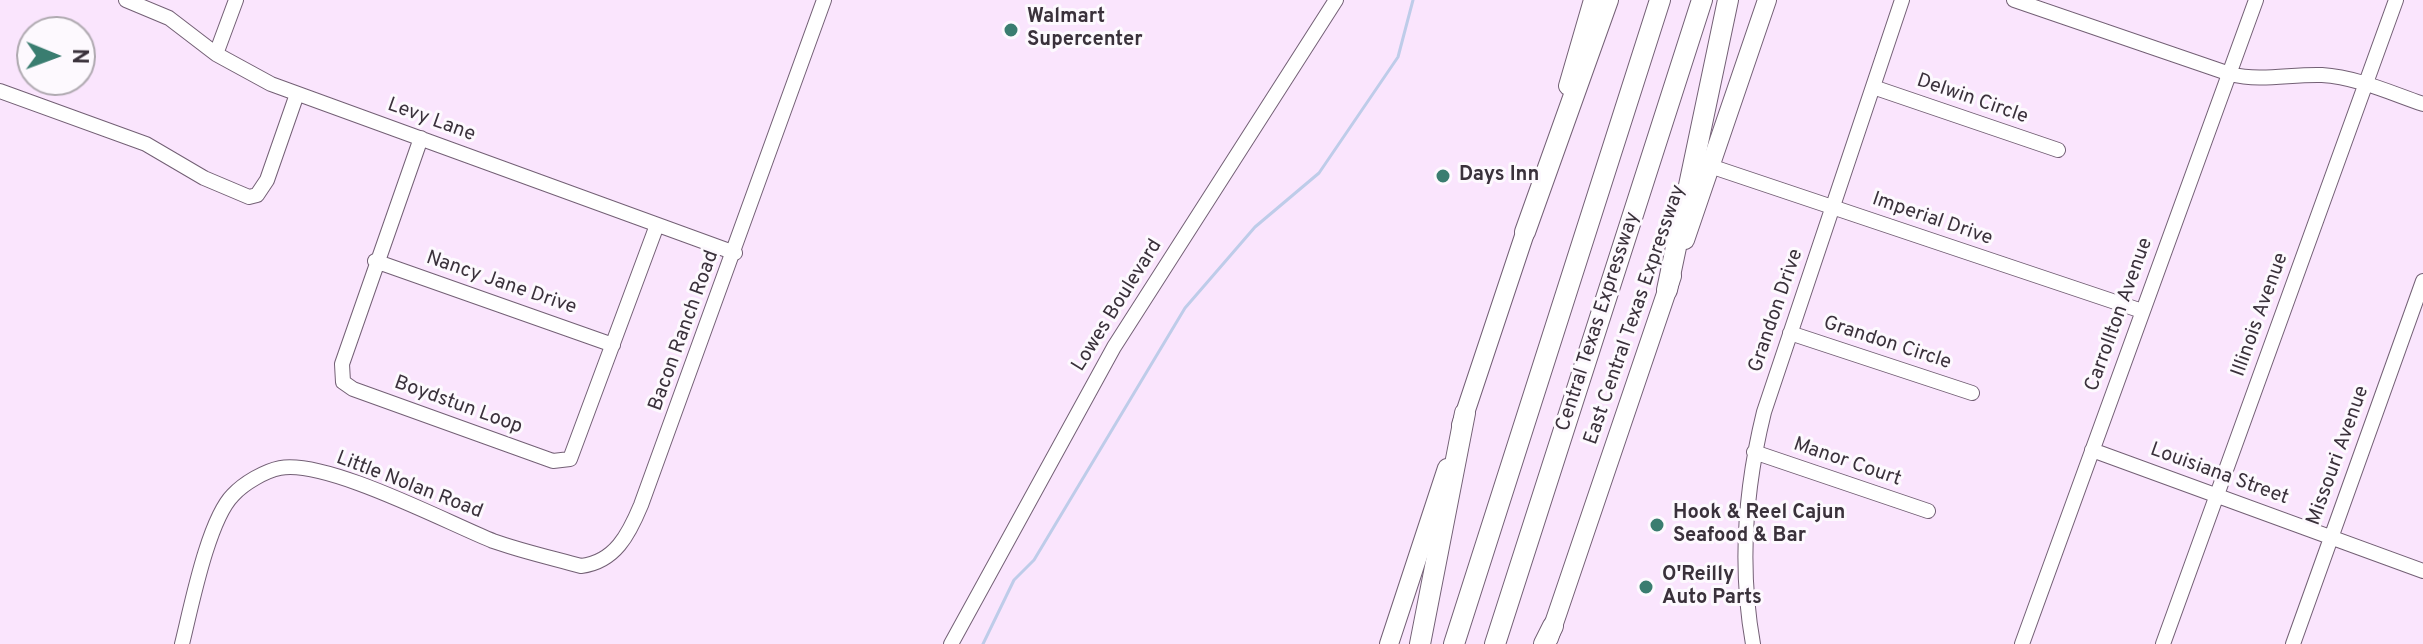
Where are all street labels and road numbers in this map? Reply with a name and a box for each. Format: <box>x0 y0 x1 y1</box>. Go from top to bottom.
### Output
street label: Delwin Circle <box>1913 70 2031 130</box>
street label: Levy Lane <box>384 94 478 148</box>
street label: East Central Texas Expressway <box>1580 182 1692 448</box>
street label: Imperial Drive <box>1869 188 1995 252</box>
street label: Central Texas Expressway <box>1552 209 1646 435</box>
street label: Lowes Boulevard <box>1068 235 1168 377</box>
street label: Carrollton Avenue <box>2081 235 2159 395</box>
street label: Grandon Drive <box>1745 246 1809 376</box>
street label: Nancy Jane Drive <box>423 247 579 321</box>
street label: Bacon Ranch Road <box>645 247 725 415</box>
street label: Illinois Avenue <box>2227 250 2295 380</box>
street label: Grandon Circle <box>1820 312 1954 376</box>
street label: Boydstun Loop <box>391 372 525 440</box>
street label: Missouri Avenue <box>2303 383 2375 529</box>
street label: Manor Court <box>1790 433 1904 493</box>
street label: Louisiana Street <box>2147 439 2291 511</box>
street label: Little Nolan Road <box>332 447 486 525</box>

